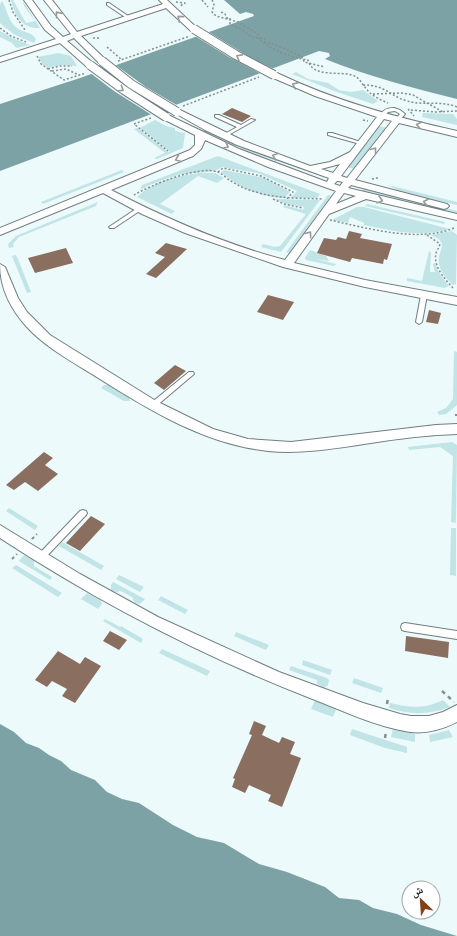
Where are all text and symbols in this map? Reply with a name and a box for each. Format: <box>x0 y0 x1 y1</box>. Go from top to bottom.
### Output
one-way arrow <box>56 11 63 18</box>
one-way arrow <box>178 15 185 22</box>
one-way arrow <box>236 54 243 61</box>
one-way arrow <box>292 82 300 90</box>
one-way arrow <box>117 84 124 92</box>
one-way arrow <box>416 121 423 130</box>
one-way arrow <box>223 142 230 150</box>
one-way arrow <box>369 148 376 155</box>
one-way arrow <box>272 152 279 161</box>
one-way arrow <box>175 155 182 163</box>
one-way arrow <box>376 195 383 204</box>
one-way arrow <box>423 198 429 206</box>
one-way arrow <box>305 231 312 238</box>
north arrow <box>401 880 441 920</box>
text: ش <box>409 882 426 901</box>

